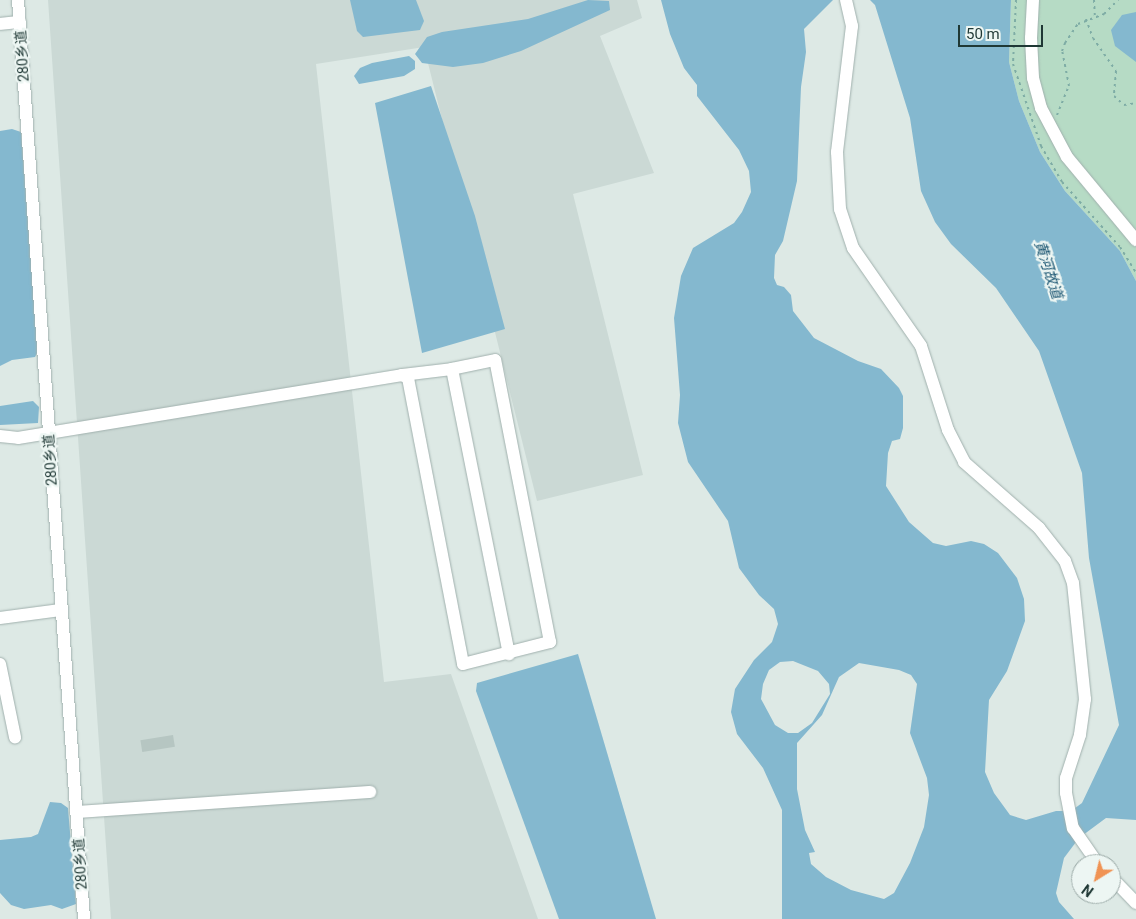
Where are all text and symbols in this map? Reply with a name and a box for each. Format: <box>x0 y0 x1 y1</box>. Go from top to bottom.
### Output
scale bar <box>961 15 1046 47</box>
text: 50 m <box>966 25 1000 43</box>
street label: 280乡道 <box>12 30 32 82</box>
water label: 黄河故道 <box>1030 239 1066 301</box>
street label: 280乡道 <box>40 434 60 486</box>
street label: 280乡道 <box>70 838 90 890</box>
north arrow <box>1071 854 1121 904</box>
text: N <box>1079 881 1096 900</box>

